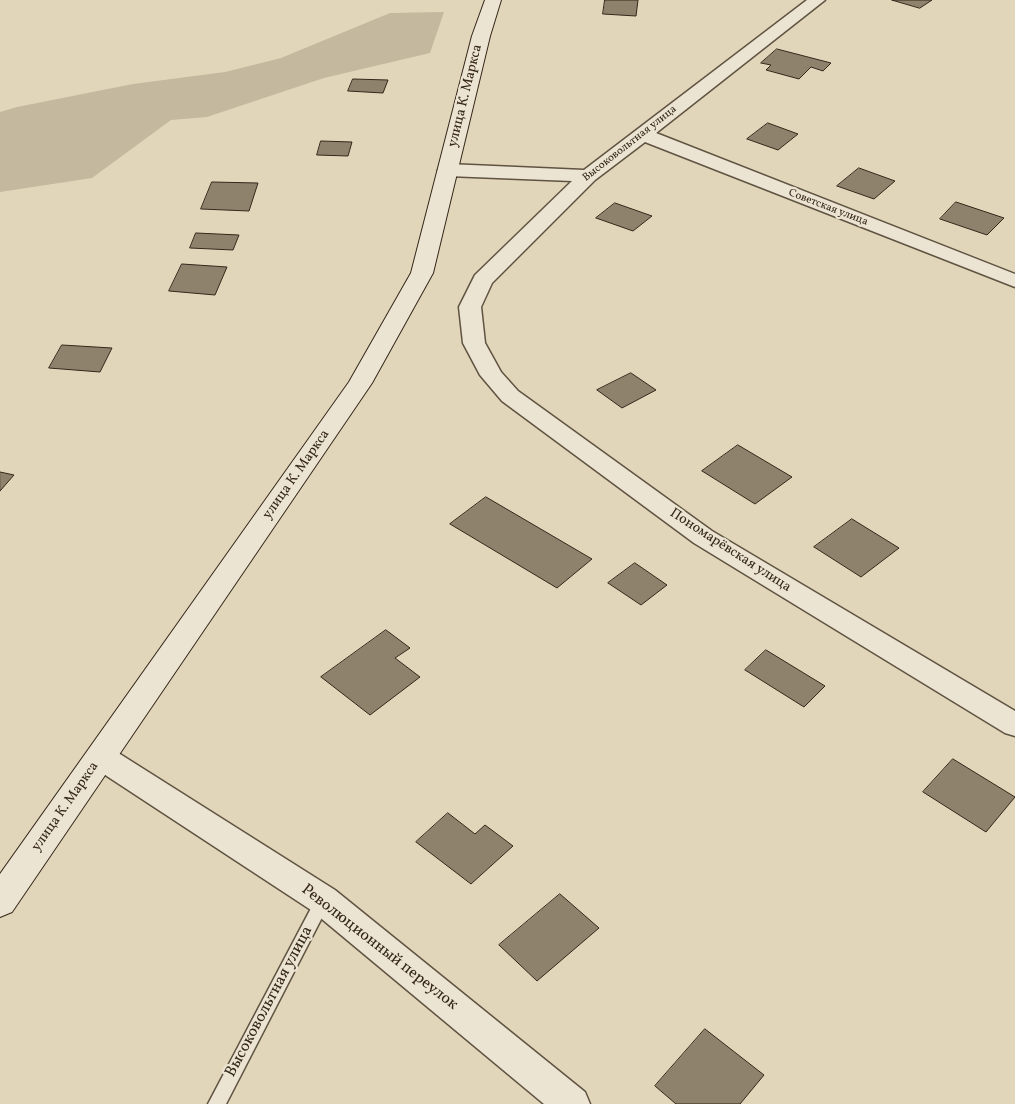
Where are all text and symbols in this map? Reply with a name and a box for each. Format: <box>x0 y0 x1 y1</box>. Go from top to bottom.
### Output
street label: улица К. Маркса <box>445 43 487 149</box>
street label: Высоковольтная улица <box>580 103 680 185</box>
street label: Советская улица <box>786 187 870 229</box>
street label: улица К. Маркса <box>260 427 334 523</box>
street label: Пономарёвская улица <box>666 505 794 597</box>
street label: улица К. Маркса <box>29 759 103 855</box>
street label: Революционный переулок <box>297 881 461 1015</box>
street label: Высоковольтная улица <box>222 923 318 1081</box>

